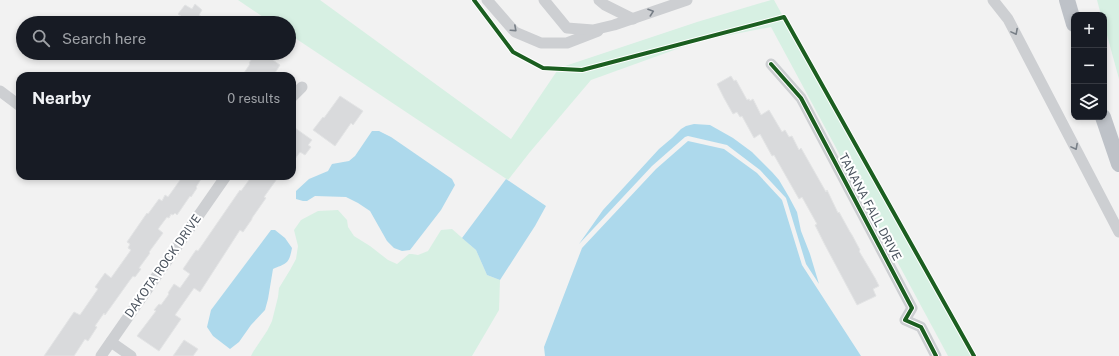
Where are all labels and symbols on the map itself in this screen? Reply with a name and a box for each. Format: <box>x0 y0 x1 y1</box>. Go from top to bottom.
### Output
one-way arrow <box>648 9 655 17</box>
one-way arrow <box>509 24 516 31</box>
one-way arrow <box>1010 28 1017 35</box>
one-way arrow <box>1070 143 1078 150</box>
street label: TANANA FALL DRIVE <box>836 151 904 263</box>
street label: DAKOTA ROCK DRIVE <box>122 212 204 320</box>

